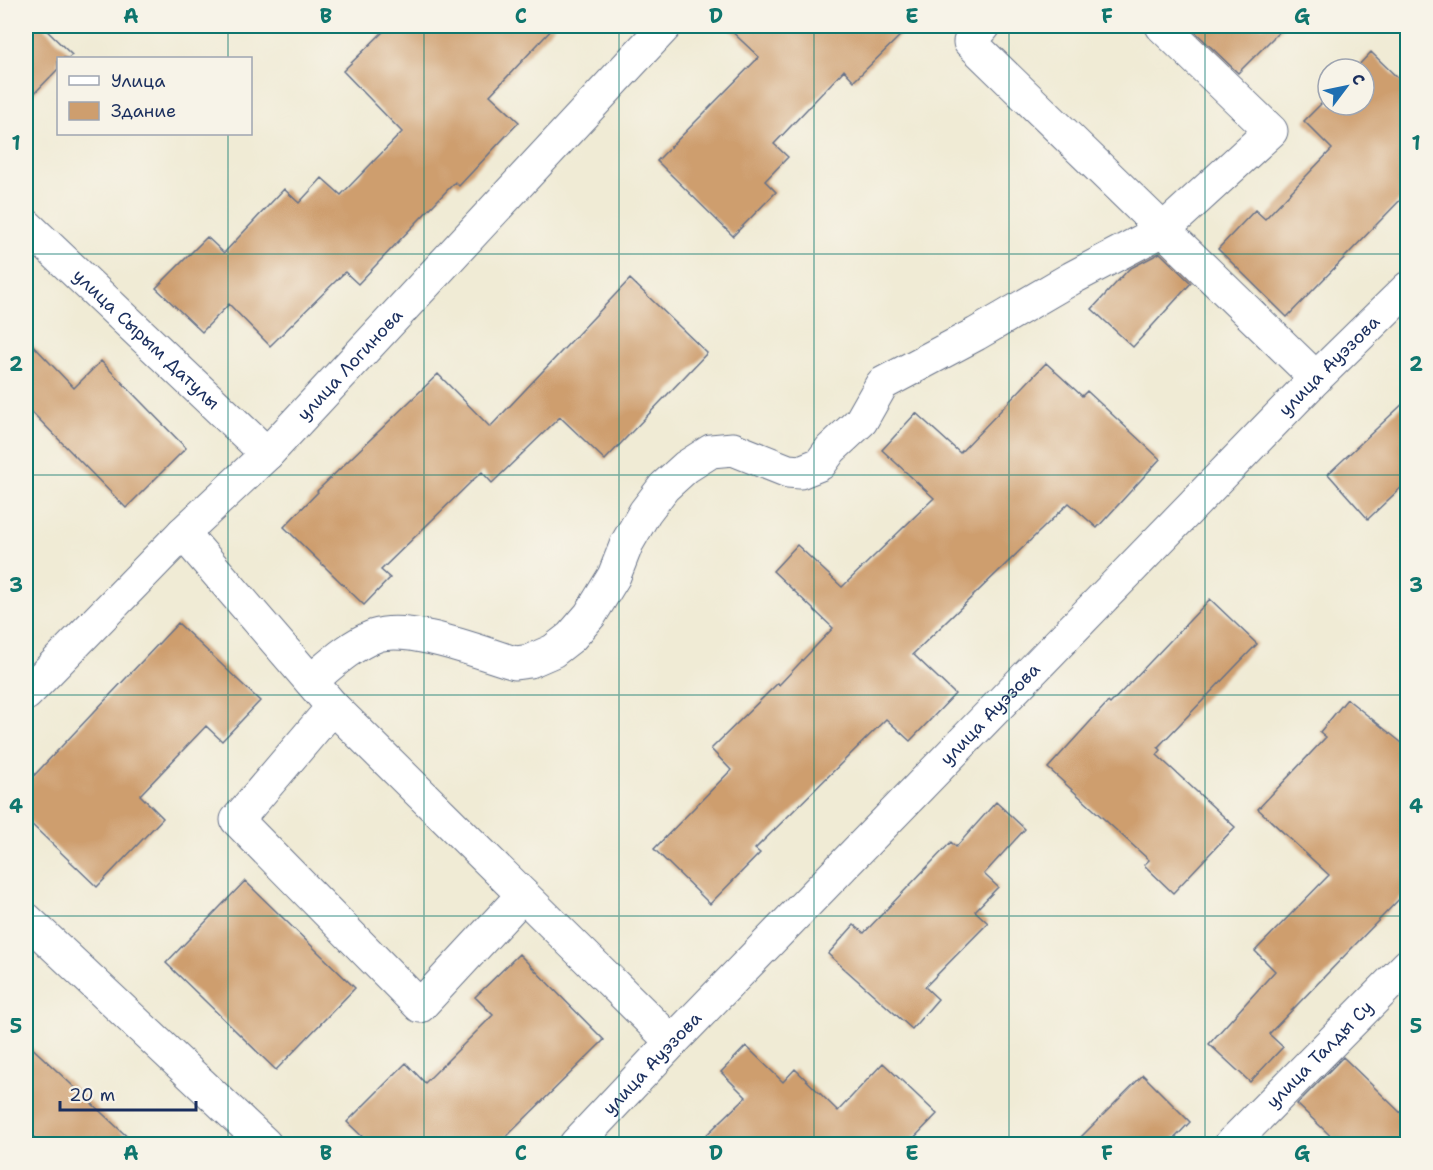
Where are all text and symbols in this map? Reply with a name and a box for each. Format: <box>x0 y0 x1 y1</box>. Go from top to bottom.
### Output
text: A <box>123 3 139 29</box>
text: B <box>320 3 332 29</box>
text: C <box>515 3 527 29</box>
text: D <box>709 3 723 29</box>
text: E <box>905 3 919 29</box>
text: F <box>1101 3 1113 29</box>
text: G <box>1294 3 1310 29</box>
legend <box>57 57 252 135</box>
north arrow <box>1316 57 1376 117</box>
text: Улица <box>111 69 165 93</box>
text: С <box>1347 70 1370 89</box>
text: Здание <box>111 99 176 123</box>
text: 1 <box>11 130 21 156</box>
text: 1 <box>1411 130 1421 156</box>
street label: улица Сырым Датулы <box>68 264 225 415</box>
street label: улица Логинова <box>292 304 408 426</box>
street label: улица Ауэзова <box>1273 310 1385 422</box>
text: 2 <box>9 351 23 377</box>
text: 2 <box>1409 351 1423 377</box>
text: 3 <box>9 572 23 598</box>
text: 3 <box>1409 572 1423 598</box>
street label: улица Ауэзова <box>935 658 1045 770</box>
text: 4 <box>9 793 23 819</box>
text: 4 <box>1409 793 1423 819</box>
street label: улица Талды Су <box>1261 995 1378 1113</box>
street label: улица Ауэзова <box>597 1006 707 1120</box>
text: 5 <box>10 1013 22 1039</box>
text: 5 <box>1410 1013 1422 1039</box>
scale bar <box>60 1074 196 1112</box>
text: 20 m <box>69 1083 115 1107</box>
text: A <box>123 1140 139 1166</box>
text: B <box>320 1140 332 1166</box>
text: C <box>515 1140 527 1166</box>
text: D <box>709 1140 723 1166</box>
text: E <box>905 1140 919 1166</box>
text: F <box>1101 1140 1113 1166</box>
text: G <box>1294 1140 1310 1166</box>

